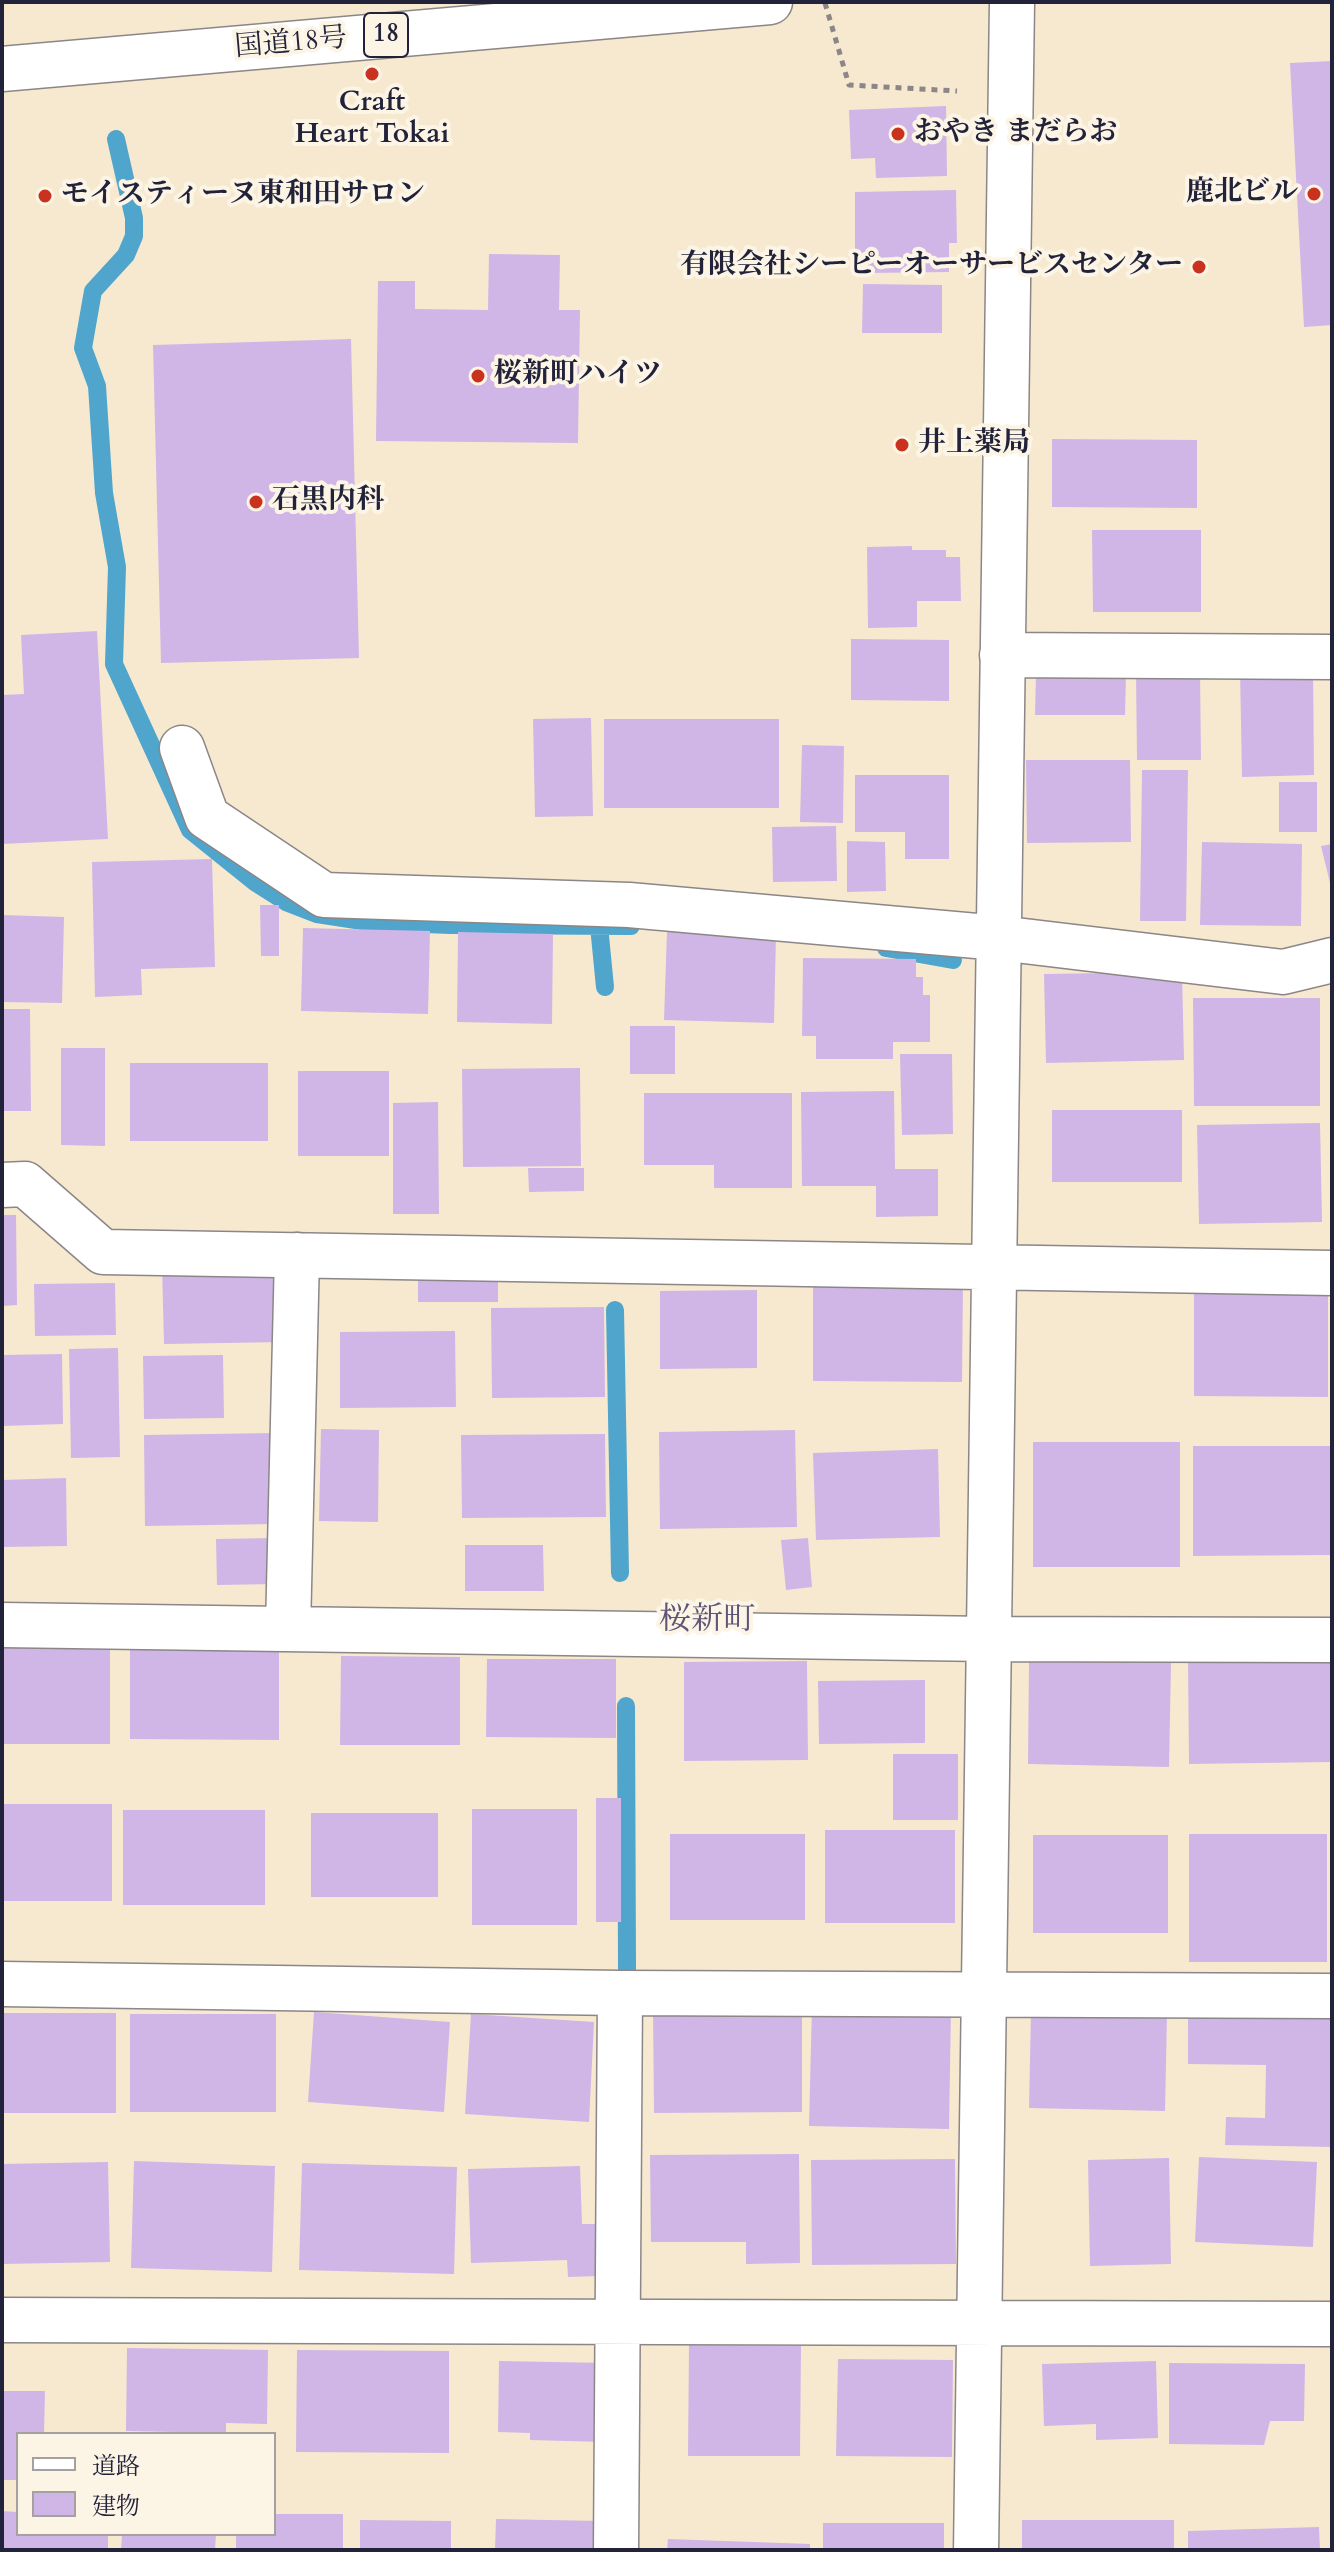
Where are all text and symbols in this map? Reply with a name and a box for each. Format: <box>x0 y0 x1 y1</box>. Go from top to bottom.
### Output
road number: 18 <box>364 13 408 57</box>
street label: 国道18号 <box>233 22 349 66</box>
marker: Craft Heart Tokai <box>363 65 381 83</box>
place label: Craft Heart Tokai <box>295 87 449 153</box>
place label: おやき まだらお <box>914 117 1118 151</box>
marker: おやき まだらお <box>889 125 907 143</box>
place label: 鹿北ビル <box>1186 177 1298 211</box>
place label: モイスティーヌ東和田サロン <box>61 179 425 213</box>
marker: 鹿北ビル <box>1305 185 1323 203</box>
marker: モイスティーヌ東和田サロン <box>36 187 54 205</box>
place label: 有限会社シーピーオーサービスセンター <box>680 250 1183 284</box>
marker: 有限会社シーピーオーサービスセンター <box>1190 258 1208 276</box>
place label: 桜新町ハイツ <box>494 359 662 393</box>
marker: 桜新町ハイツ <box>469 367 487 385</box>
place label: 井上薬局 <box>918 428 1030 462</box>
marker: 井上薬局 <box>893 436 911 454</box>
place label: 石黒内科 <box>272 485 384 519</box>
marker: 石黒内科 <box>247 493 265 511</box>
district label: 桜新町 <box>659 1603 755 1641</box>
legend <box>16 2432 276 2536</box>
text: 道路 <box>92 2450 140 2483</box>
text: 建物 <box>92 2490 140 2523</box>

